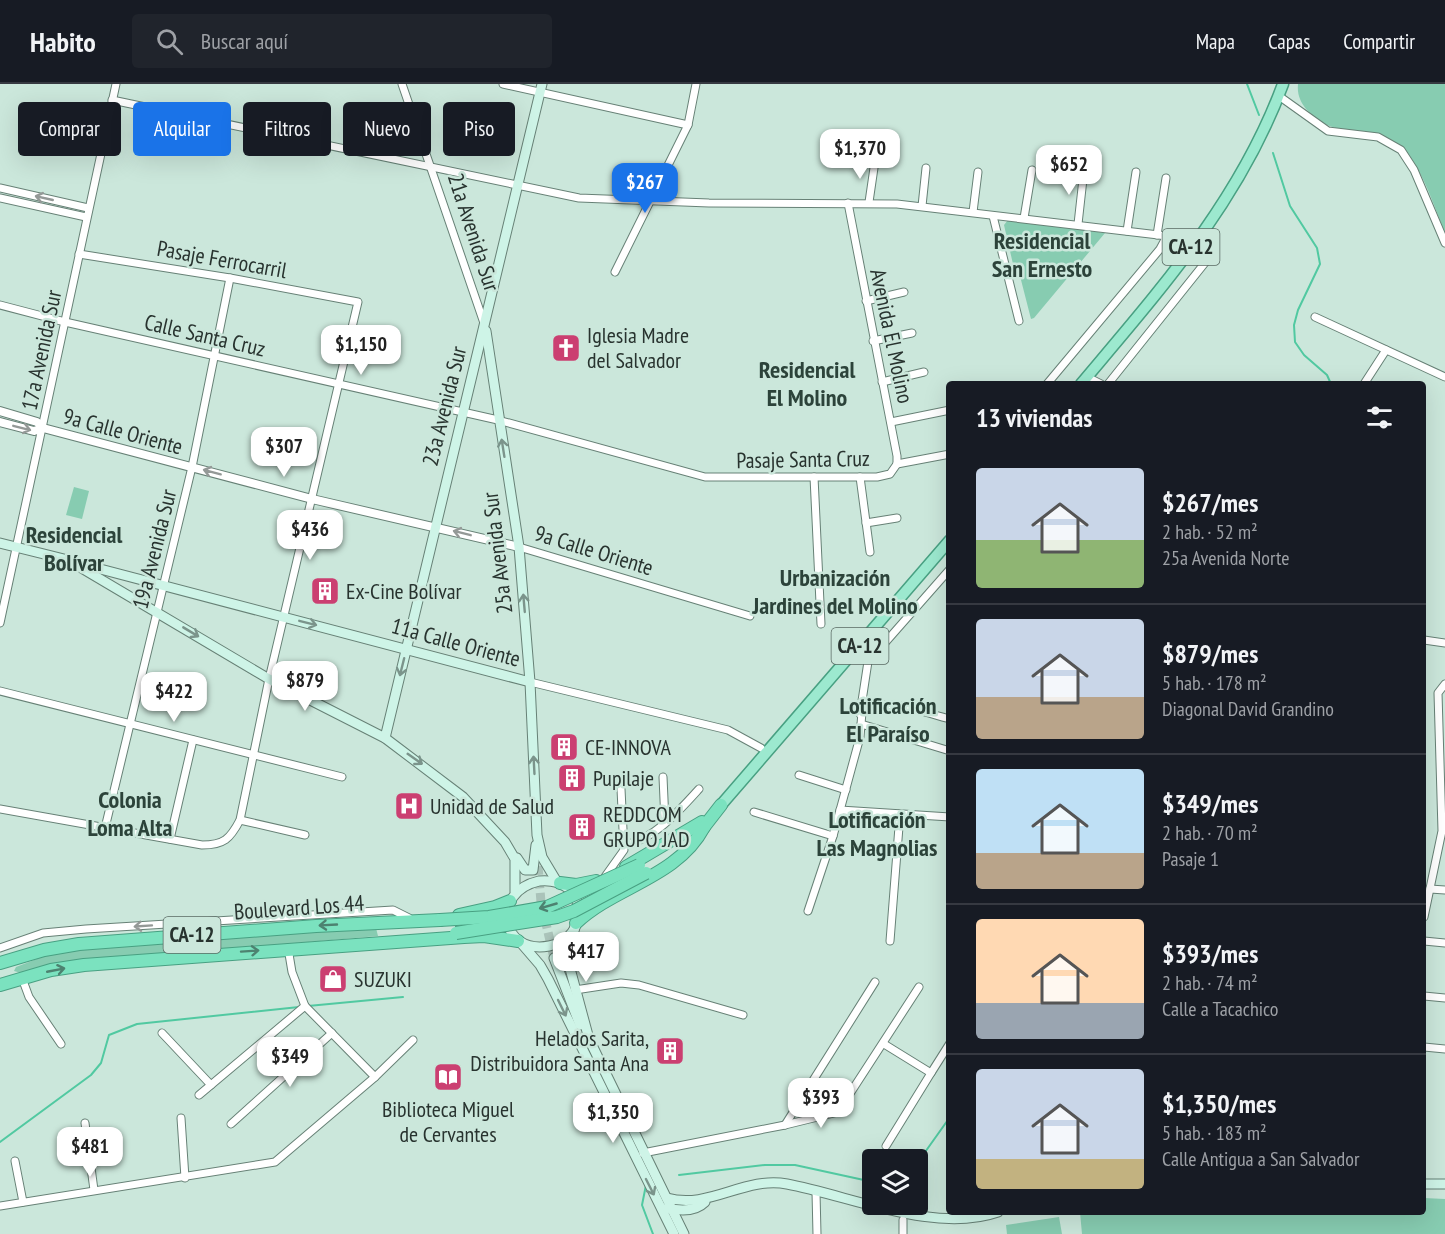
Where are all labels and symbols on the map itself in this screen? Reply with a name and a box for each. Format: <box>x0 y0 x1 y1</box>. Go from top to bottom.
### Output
pin: $1,370 <box>811 129 909 180</box>
pin: $652 <box>1033 145 1105 196</box>
pin: $267 <box>609 163 681 214</box>
street label: 21a Avenida Sur <box>442 169 506 295</box>
one-way arrow <box>35 191 54 203</box>
district label: Residencial San Ernesto <box>992 225 1093 284</box>
road number: CA-12 <box>1162 229 1220 265</box>
street label: Pasaje Ferrocarril <box>155 234 290 284</box>
street label: Avenida El Molino <box>864 266 920 406</box>
street label: 17a Avenida Sur <box>15 287 67 413</box>
street label: Calle Santa Cruz <box>142 307 268 363</box>
place label: Iglesia Madre del Salvador <box>587 321 689 374</box>
pin: $1,150 <box>312 325 410 376</box>
church icon: Iglesia Madre del Salvador <box>550 332 582 364</box>
street label: 23a Avenida Sur <box>416 343 472 469</box>
district label: Residencial El Molino <box>759 354 855 413</box>
street label: 9a Calle Oriente <box>60 402 186 460</box>
one-way arrow <box>12 422 31 434</box>
pin: $307 <box>248 427 320 478</box>
one-way arrow <box>497 438 508 458</box>
street label: Pasaje Santa Cruz <box>736 444 870 474</box>
one-way arrow <box>203 466 222 478</box>
street label: 19a Avenida Sur <box>126 486 182 612</box>
street label: 25a Avenida Sur <box>476 491 518 615</box>
pin: $436 <box>274 510 346 561</box>
district label: Residencial Bolívar <box>26 519 122 578</box>
street label: 9a Calle Oriente <box>531 519 657 581</box>
one-way arrow <box>453 526 472 538</box>
district label: Urbanización Jardines del Molino <box>751 562 918 621</box>
building icon: Ex-Cine Bolívar <box>309 575 341 607</box>
place label: Ex-Cine Bolívar <box>346 577 462 605</box>
one-way arrow <box>518 593 529 613</box>
street label: 11a Calle Oriente <box>388 611 524 673</box>
one-way arrow <box>298 618 317 630</box>
one-way arrow <box>182 627 199 639</box>
road number: CA-12 <box>832 628 888 664</box>
one-way arrow <box>395 657 407 676</box>
pin: $879 <box>269 661 341 712</box>
pin: $422 <box>138 672 210 723</box>
district label: Lotificación El Paraíso <box>839 690 937 749</box>
building icon: CE-INNOVA <box>548 731 580 763</box>
place label: CE-INNOVA <box>585 733 672 761</box>
one-way arrow <box>407 753 423 765</box>
one-way arrow <box>529 756 540 776</box>
building icon: Pupilaje <box>556 762 588 794</box>
place label: Pupilaje <box>593 764 654 792</box>
district label: Colonia Loma Alta <box>88 784 173 843</box>
hospital icon: Unidad de Salud <box>393 790 425 822</box>
place label: Unidad de Salud <box>430 792 554 820</box>
place label: REDDCOM GRUPO JAD <box>603 800 689 853</box>
district label: Lotificación Las Magnolias <box>817 804 937 863</box>
building icon: REDDCOM GRUPO JAD <box>566 811 598 843</box>
street label: Boulevard Los 44 <box>233 888 365 926</box>
one-way arrow <box>539 901 558 912</box>
road number: CA-12 <box>164 917 220 953</box>
one-way arrow <box>319 920 339 931</box>
one-way arrow <box>134 921 154 932</box>
pin: $417 <box>550 932 622 983</box>
one-way arrow <box>240 945 260 956</box>
shop icon: SUZUKI <box>317 963 349 995</box>
one-way arrow <box>46 964 66 975</box>
place label: SUZUKI <box>354 965 412 993</box>
one-way arrow <box>556 999 568 1017</box>
place label: Helados Sarita, Distribuidora Santa Ana <box>470 1024 649 1077</box>
building icon: Helados Sarita, Distribuidora Santa Ana <box>654 1035 686 1067</box>
pin: $349 <box>254 1037 326 1088</box>
library icon: Biblioteca Miguel de Cervantes <box>432 1061 464 1093</box>
pin: $393 <box>785 1078 857 1129</box>
pin: $1,350 <box>564 1093 662 1144</box>
place label: Biblioteca Miguel de Cervantes <box>382 1095 515 1148</box>
pin: $481 <box>54 1127 126 1178</box>
one-way arrow <box>644 1177 656 1195</box>

